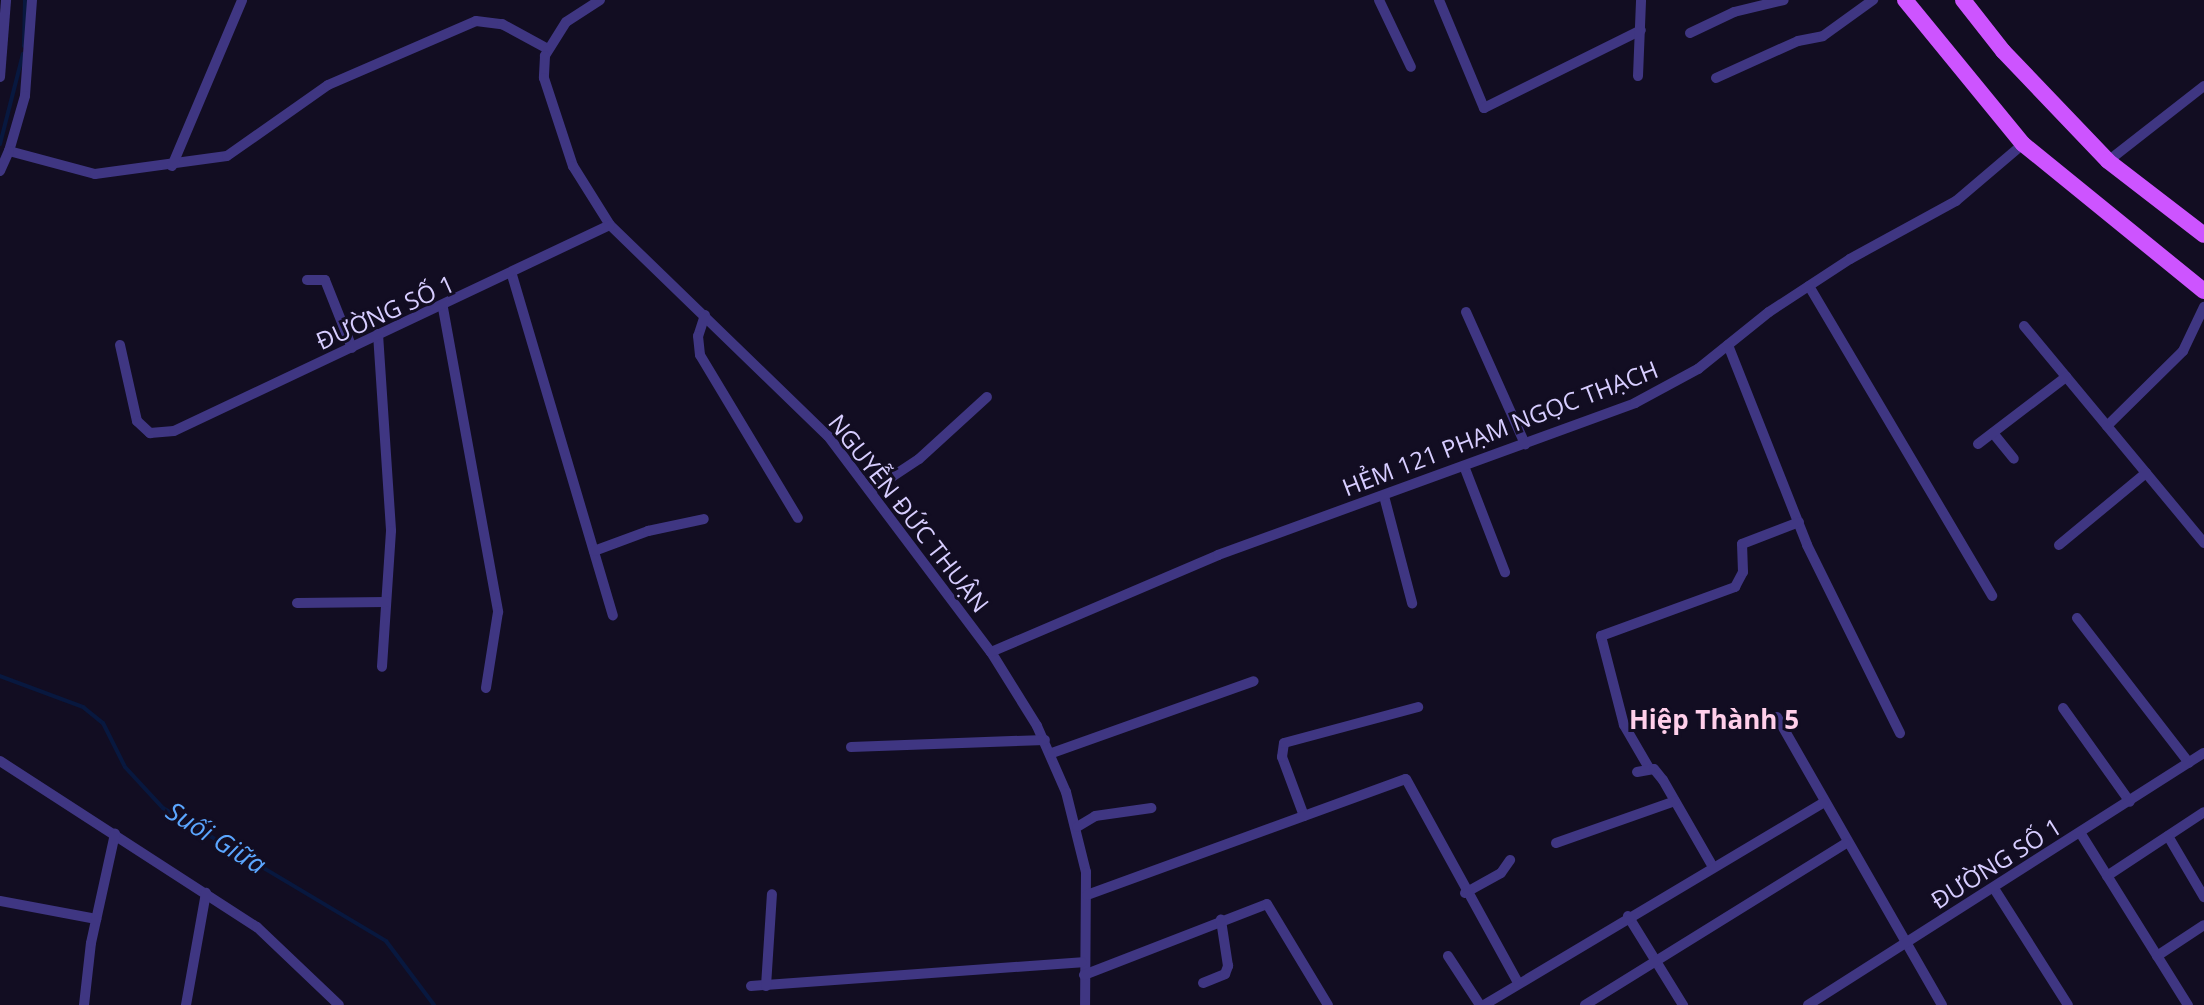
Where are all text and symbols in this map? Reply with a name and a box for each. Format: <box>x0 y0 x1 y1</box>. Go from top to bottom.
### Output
street label: ĐƯỜNG SỐ 1 <box>311 269 459 355</box>
street label: HẺM 121 PHẠM NGỌC THẠCH <box>1338 354 1662 502</box>
street label: NGUYỄN ĐỨC THUẬN <box>823 408 995 618</box>
district label: Hiệp Thành 5 <box>1629 704 1799 736</box>
water label: Suối Giữa <box>161 795 271 881</box>
street label: ĐƯỜNG SỐ 1 <box>1926 812 2066 914</box>

